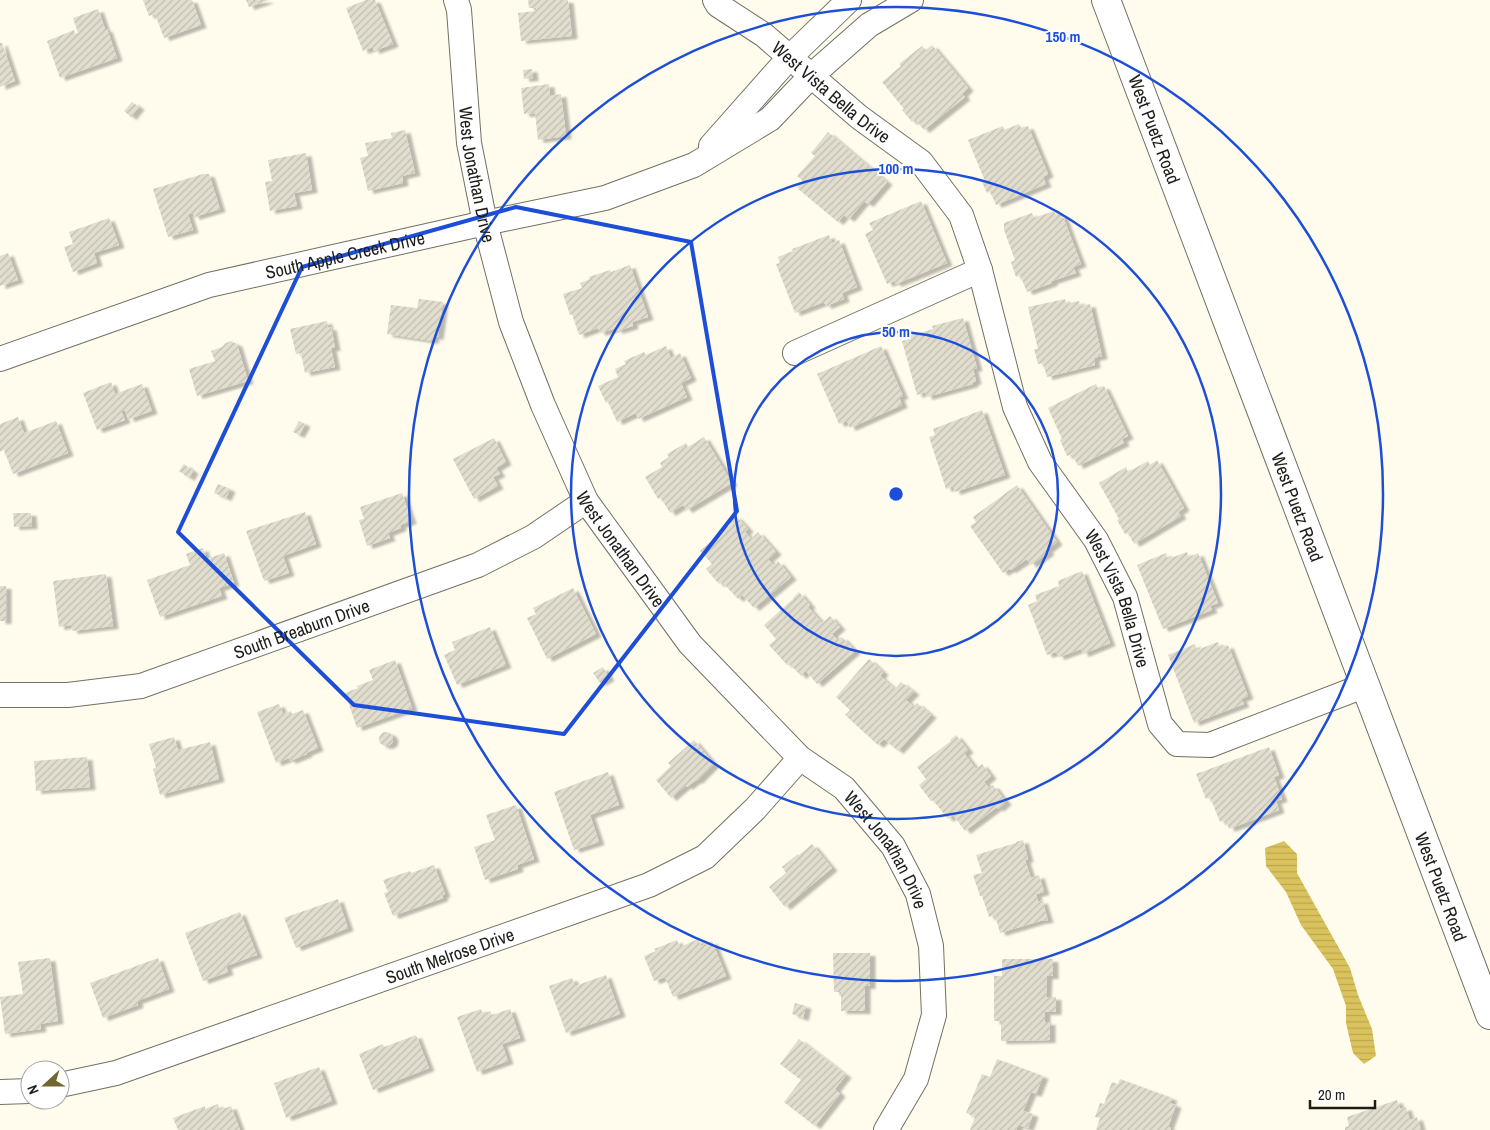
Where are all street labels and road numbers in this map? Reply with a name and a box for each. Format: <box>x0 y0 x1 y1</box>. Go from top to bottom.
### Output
street label: West Vista Bella Drive <box>767 35 896 149</box>
street label: West Puetz Road <box>1123 71 1187 187</box>
street label: West Jonathan Drive <box>454 105 502 245</box>
street label: South Apple Creek Drive <box>263 224 427 284</box>
street label: West Puetz Road <box>1266 449 1330 565</box>
street label: West Jonathan Drive <box>571 487 671 612</box>
street label: West Vista Bella Drive <box>1079 524 1156 670</box>
street label: South Breaburn Drive <box>230 592 373 664</box>
street label: West Jonathan Drive <box>839 785 934 911</box>
street label: West Puetz Road <box>1409 829 1473 945</box>
street label: South Melrose Drive <box>382 921 517 990</box>

